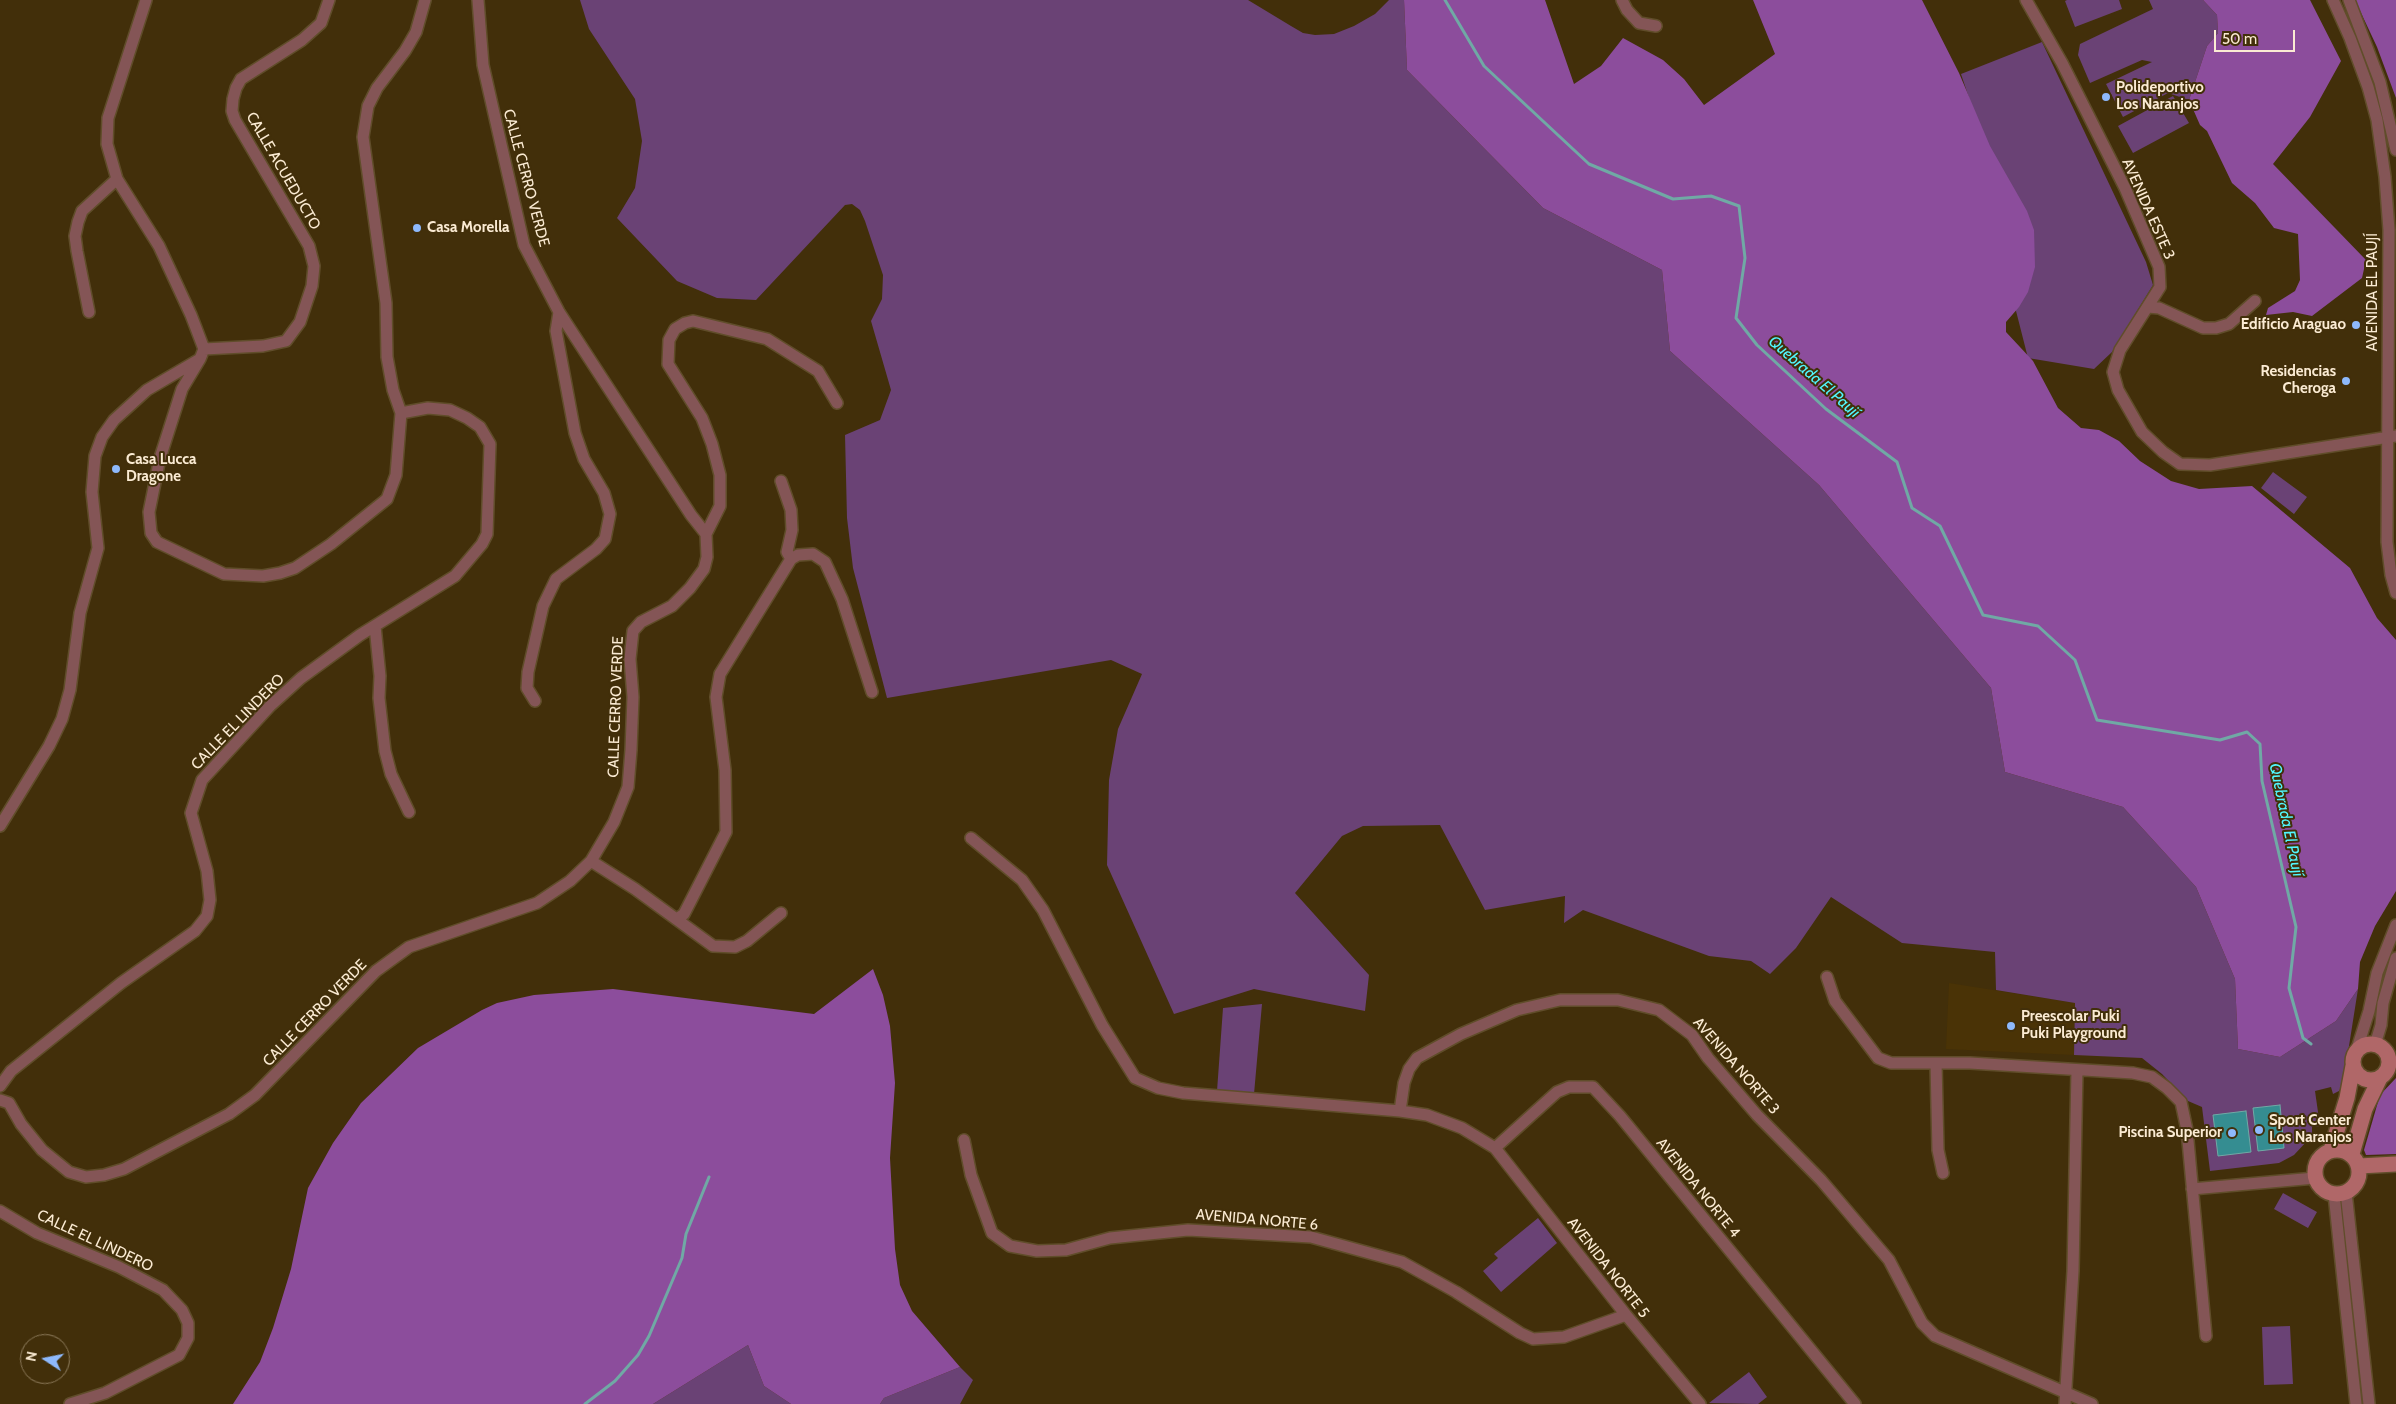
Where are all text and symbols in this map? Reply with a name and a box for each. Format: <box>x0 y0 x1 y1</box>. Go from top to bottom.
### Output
scale bar <box>2216 20 2297 52</box>
text: 50 m <box>2222 30 2257 48</box>
place label: Polideportivo Los Naranjos <box>2116 79 2204 114</box>
marker: Polideportivo Los Naranjos <box>2100 91 2112 103</box>
street label: CALLE CERRO VERDE <box>499 107 553 249</box>
street label: CALLE ACUEDUCTO <box>242 109 324 233</box>
street label: AVENIDA ESTE 3 <box>2118 156 2178 262</box>
place label: Casa Morella <box>427 219 510 237</box>
marker: Casa Morella <box>411 222 423 234</box>
street label: AVENIDA EL PAUJÍ <box>2364 233 2382 351</box>
place label: Edificio Araguao <box>2241 316 2346 334</box>
marker: Edificio Araguao <box>2350 319 2362 331</box>
water label: Quebrada El Paují <box>1764 332 1864 422</box>
place label: Residencias Cheroga <box>2260 363 2336 398</box>
marker: Residencias Cheroga <box>2340 375 2352 387</box>
place label: Casa Lucca Dragone <box>126 451 197 486</box>
marker: Casa Lucca Dragone <box>110 463 122 475</box>
street label: CALLE CERRO VERDE <box>605 636 627 778</box>
street label: CALLE EL LINDERO <box>188 670 288 774</box>
water label: Quebrada El Paují <box>2265 762 2307 878</box>
street label: CALLE CERRO VERDE <box>259 956 371 1070</box>
place label: Preescolar Puki Puki Playground <box>2021 1008 2126 1043</box>
street label: AVENIDA NORTE 3 <box>1689 1014 1783 1118</box>
marker: Preescolar Puki Puki Playground <box>2005 1020 2017 1032</box>
place label: Sport Center Los Naranjos <box>2269 1112 2352 1147</box>
place label: Piscina Superior <box>2118 1124 2222 1142</box>
marker: Sport Center Los Naranjos <box>2253 1124 2265 1136</box>
marker: Piscina Superior <box>2226 1127 2238 1139</box>
street label: AVENIDA NORTE 4 <box>1652 1135 1744 1241</box>
street label: CALLE EL LINDERO <box>34 1206 156 1276</box>
street label: AVENIDA NORTE 6 <box>1195 1206 1319 1234</box>
street label: AVENIDA NORTE 5 <box>1563 1214 1653 1322</box>
north arrow <box>20 1334 70 1384</box>
text: N <box>21 1350 41 1363</box>

